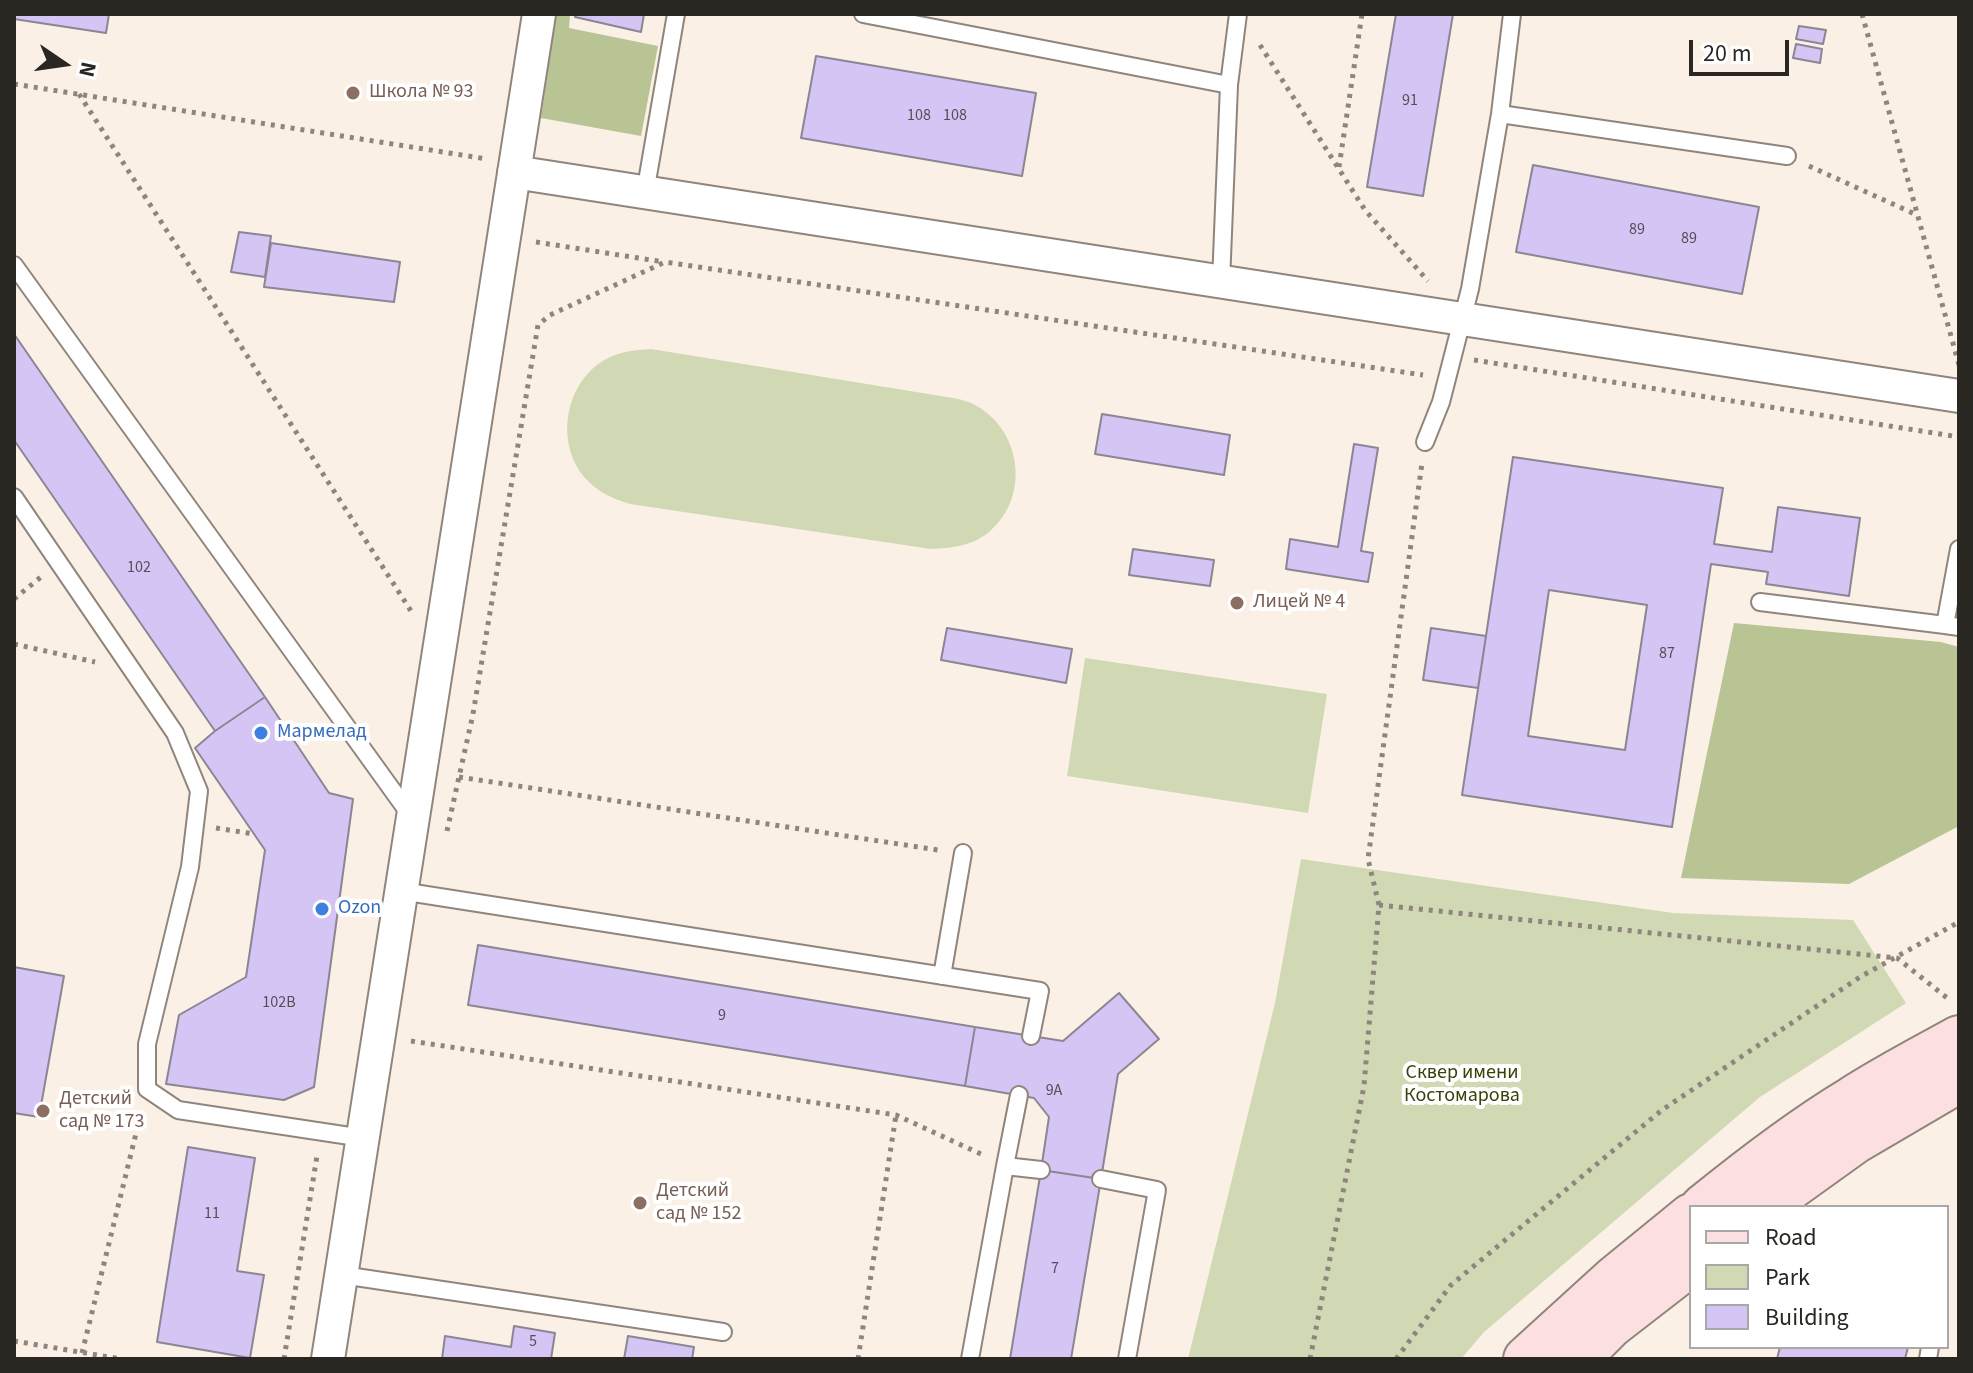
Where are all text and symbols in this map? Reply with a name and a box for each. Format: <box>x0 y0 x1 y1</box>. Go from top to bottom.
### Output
north arrow <box>24 24 104 104</box>
scale bar <box>1693 24 1793 74</box>
text: 20 m <box>1703 36 1752 71</box>
text: N <box>70 59 105 80</box>
place label: Школа № 93 <box>369 81 473 105</box>
marker: Школа № 93 <box>344 84 362 102</box>
house number: 91 <box>1402 91 1418 111</box>
house number: 108 <box>907 106 931 126</box>
house number: 108 <box>943 106 967 126</box>
house number: 89 <box>1629 220 1645 240</box>
house number: 89 <box>1681 229 1697 249</box>
house number: 102 <box>127 558 151 578</box>
place label: Лицей № 4 <box>1253 591 1345 615</box>
marker: Лицей № 4 <box>1228 594 1246 612</box>
house number: 87 <box>1659 644 1675 664</box>
place label: Мармелад <box>277 721 367 745</box>
marker: Мармелад <box>252 724 270 742</box>
place label: Ozon <box>338 897 381 921</box>
marker: Ozon <box>313 900 331 918</box>
house number: 102В <box>262 993 296 1013</box>
house number: 9 <box>718 1006 726 1026</box>
park label: Сквер имени Костомарова <box>1404 1062 1520 1109</box>
house number: 9А <box>1046 1081 1062 1101</box>
place label: Детский сад № 173 <box>59 1088 144 1135</box>
marker: Детский сад № 173 <box>34 1102 52 1120</box>
place label: Детский сад № 152 <box>656 1180 741 1227</box>
marker: Детский сад № 152 <box>631 1194 649 1212</box>
house number: 11 <box>204 1204 220 1224</box>
legend <box>1689 1205 1949 1349</box>
text: Road <box>1765 1220 1817 1255</box>
house number: 7 <box>1051 1259 1059 1279</box>
text: Park <box>1765 1260 1810 1295</box>
text: Building <box>1765 1300 1849 1335</box>
house number: 5 <box>529 1332 537 1352</box>

